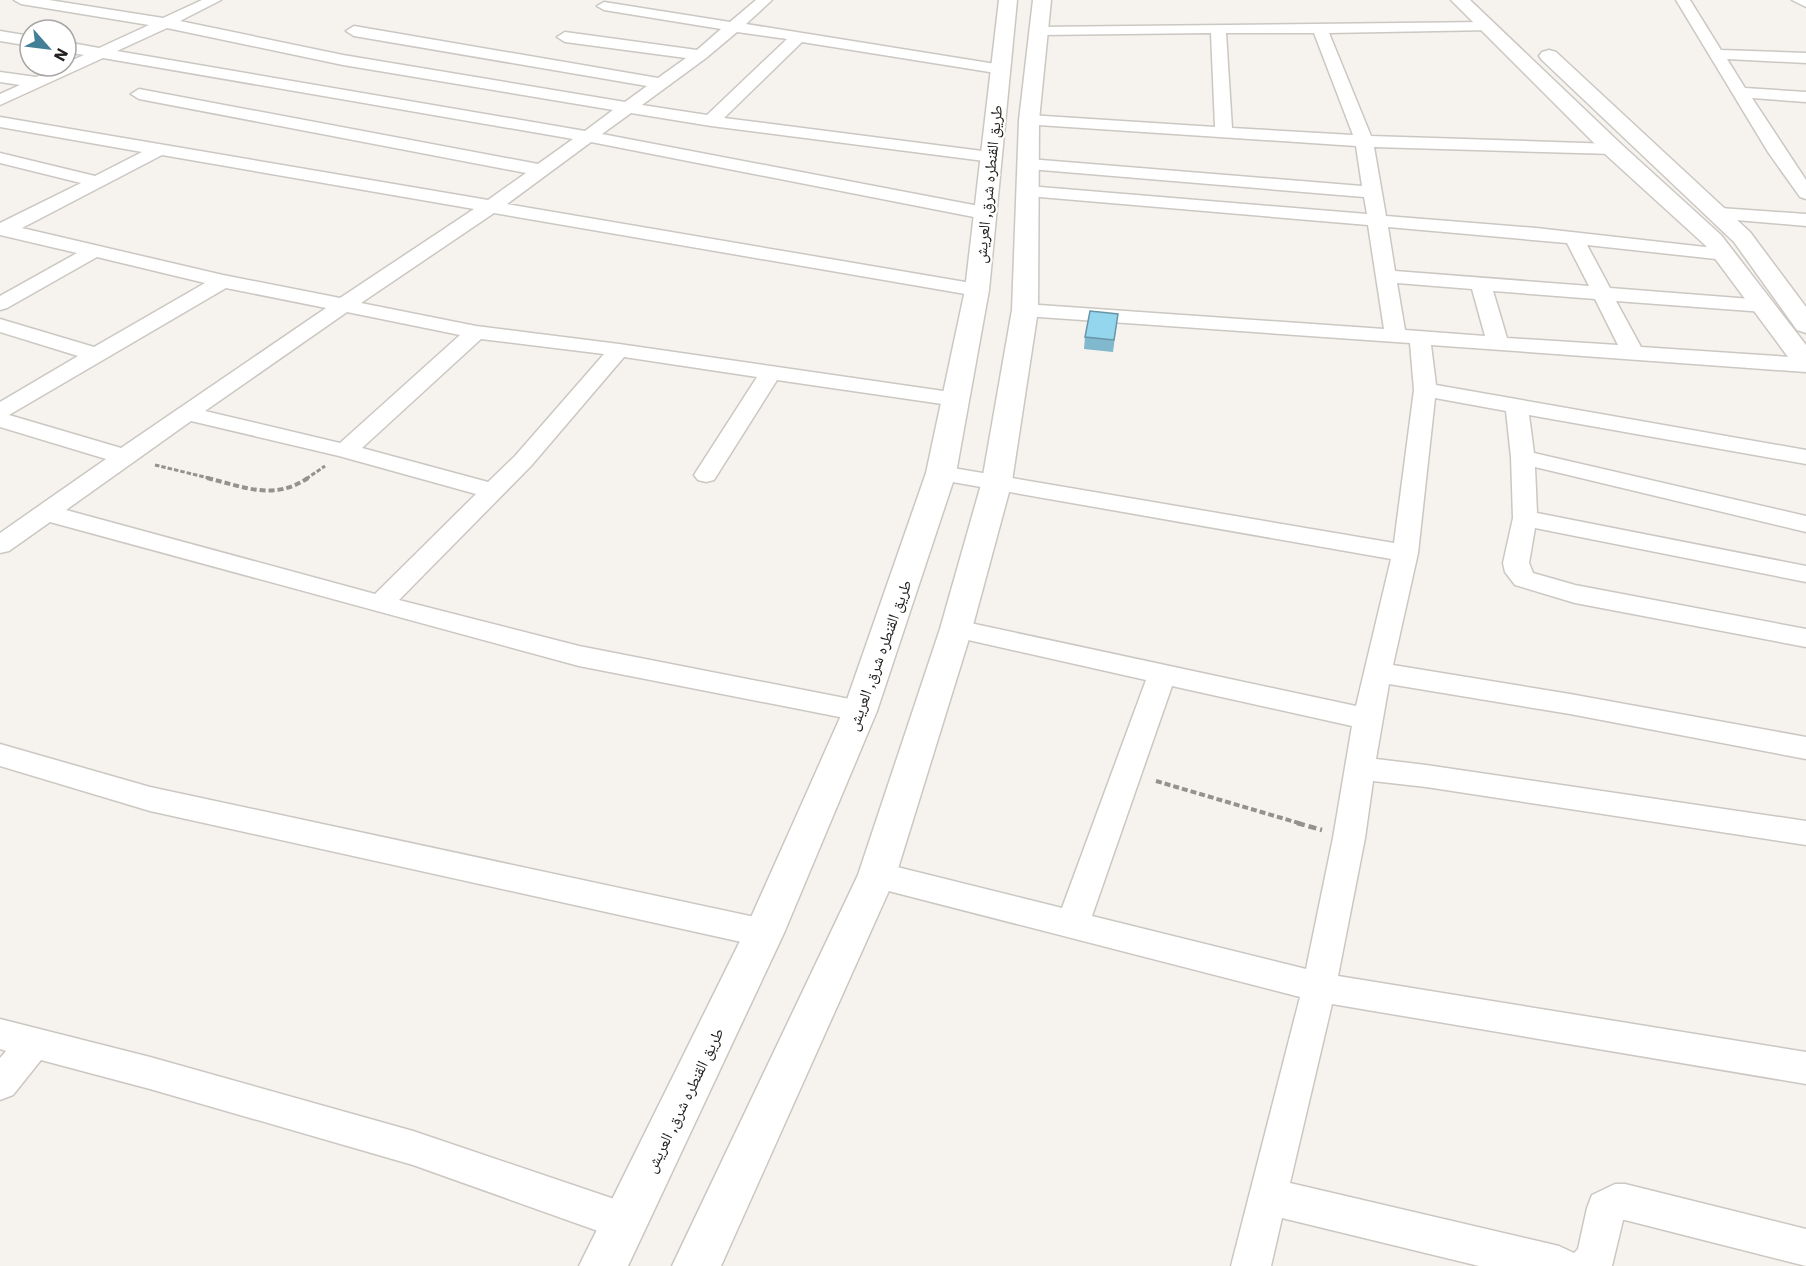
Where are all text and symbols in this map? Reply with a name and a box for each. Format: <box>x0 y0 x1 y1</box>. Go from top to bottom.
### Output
north arrow <box>18 18 78 78</box>
text: N <box>50 45 73 65</box>
street label: طريق القنطره شرق, العريش <box>970 104 1007 264</box>
street label: طريق القنطره شرق, العريش <box>842 577 917 733</box>
street label: طريق القنطره شرق, العريش <box>640 1024 729 1176</box>

